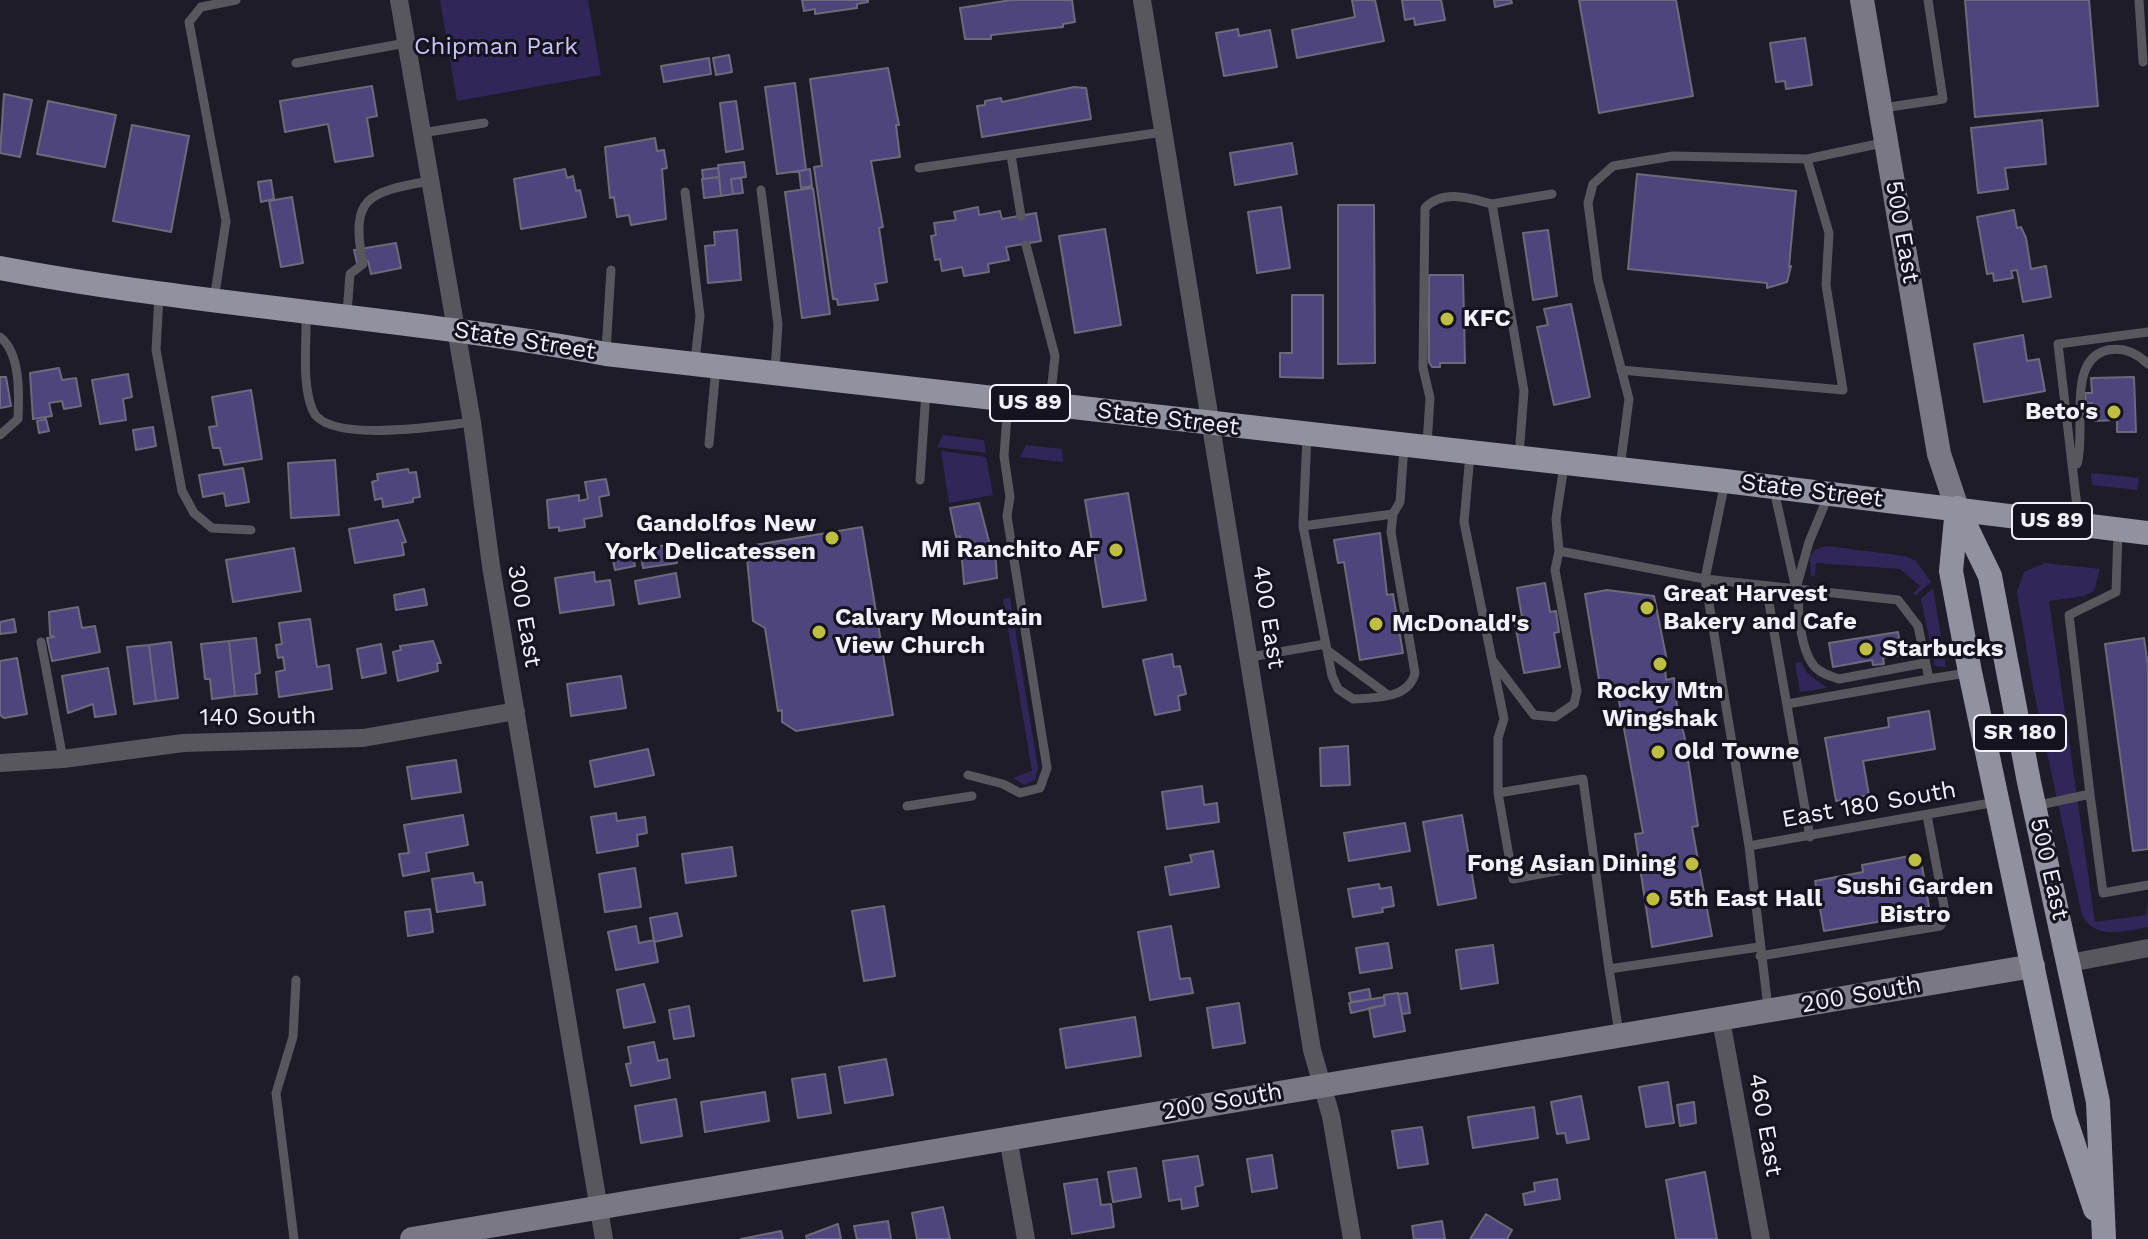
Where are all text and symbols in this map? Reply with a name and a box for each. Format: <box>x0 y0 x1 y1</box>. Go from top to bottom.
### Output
park label: Chipman Park <box>414 33 578 61</box>
street label: 500 East <box>1879 178 1925 286</box>
place label: KFC <box>1463 305 1511 333</box>
marker: KFC <box>1438 310 1456 328</box>
street label: State Street <box>452 316 598 366</box>
road number: US 89 <box>990 385 1070 421</box>
street label: State Street <box>1095 396 1241 442</box>
place label: Beto's <box>2025 398 2098 426</box>
marker: Beto's <box>2105 403 2123 421</box>
street label: State Street <box>1739 468 1885 514</box>
road number: US 89 <box>2012 503 2092 539</box>
place label: Gandolfos New York Delicatessen <box>605 510 816 566</box>
marker: Gandolfos New York Delicatessen <box>823 529 841 547</box>
place label: Mi Ranchito AF <box>921 536 1100 564</box>
marker: Mi Ranchito AF <box>1107 541 1125 559</box>
street label: 300 East <box>501 562 547 670</box>
street label: 400 East <box>1246 563 1290 671</box>
place label: Great Harvest Bakery and Cafe <box>1663 580 1857 636</box>
marker: Great Harvest Bakery and Cafe <box>1638 599 1656 617</box>
place label: Calvary Mountain View Church <box>835 604 1043 660</box>
place label: McDonald's <box>1392 610 1529 638</box>
marker: McDonald's <box>1367 615 1385 633</box>
marker: Calvary Mountain View Church <box>810 623 828 641</box>
place label: Starbucks <box>1882 635 2004 663</box>
marker: Starbucks <box>1857 640 1875 658</box>
marker: Rocky Mtn Wingshak <box>1651 655 1669 673</box>
place label: Rocky Mtn Wingshak <box>1597 677 1723 733</box>
street label: 140 South <box>199 702 317 732</box>
road number: SR 180 <box>1974 715 2066 751</box>
place label: Old Towne <box>1674 738 1799 766</box>
marker: Old Towne <box>1649 743 1667 761</box>
street label: East 180 South <box>1780 775 1958 835</box>
street label: 500 East <box>2023 815 2075 923</box>
place label: Fong Asian Dining <box>1467 850 1676 878</box>
marker: Sushi Garden Bistro <box>1906 851 1924 869</box>
marker: Fong Asian Dining <box>1683 855 1701 873</box>
place label: Sushi Garden Bistro <box>1836 873 1994 929</box>
place label: 5th East Hall <box>1669 885 1822 913</box>
marker: 5th East Hall <box>1644 890 1662 908</box>
street label: 200 South <box>1799 970 1923 1020</box>
street label: 460 East <box>1742 1071 1788 1179</box>
street label: 200 South <box>1160 1077 1284 1127</box>

